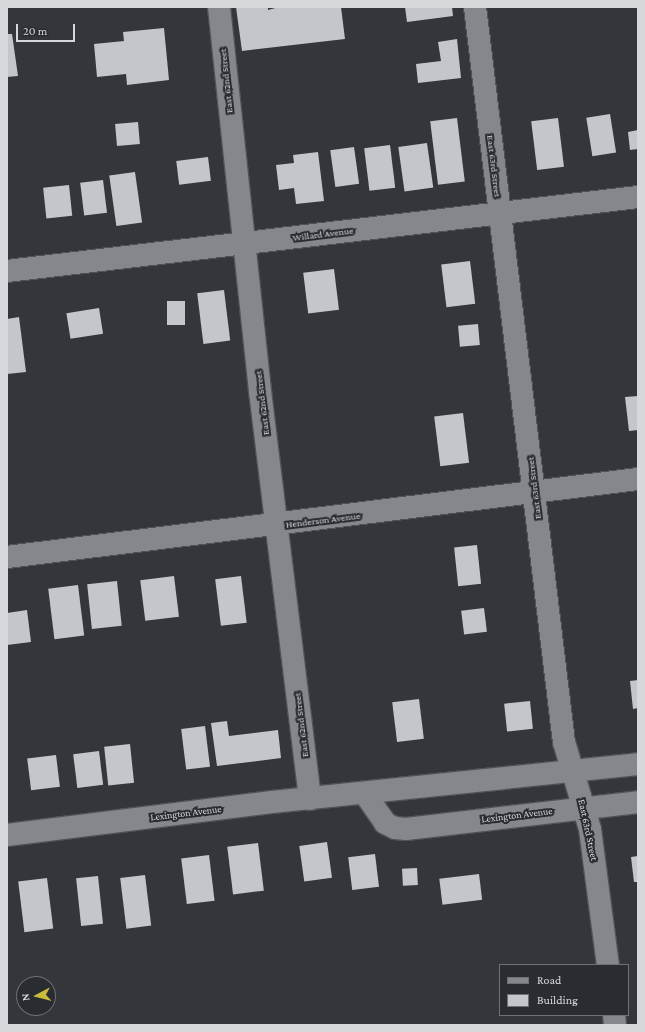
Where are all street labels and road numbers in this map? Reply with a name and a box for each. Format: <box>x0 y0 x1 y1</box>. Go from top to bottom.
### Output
street label: East 62nd Street <box>217 48 235 114</box>
street label: East 63rd Street <box>484 134 504 198</box>
street label: Willard Avenue <box>292 224 354 244</box>
street label: East 62nd Street <box>252 370 272 436</box>
street label: East 63rd Street <box>524 456 544 520</box>
street label: Henderson Avenue <box>285 509 361 531</box>
street label: East 62nd Street <box>291 692 311 758</box>
street label: East 63rd Street <box>576 798 600 862</box>
street label: Lexington Avenue <box>150 803 222 823</box>
street label: Lexington Avenue <box>481 805 553 825</box>

